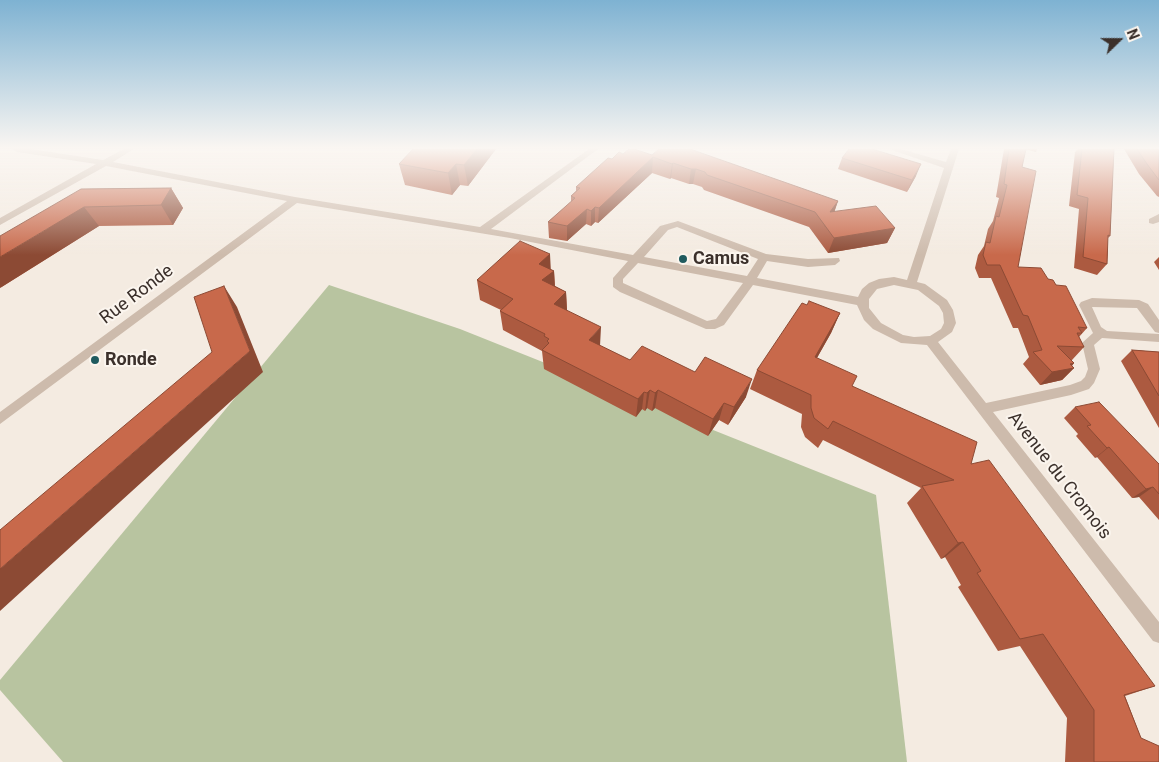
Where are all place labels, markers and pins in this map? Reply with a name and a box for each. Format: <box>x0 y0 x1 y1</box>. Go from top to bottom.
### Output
place label: Camus <box>693 248 749 270</box>
marker: Camus <box>677 253 689 265</box>
place label: Ronde <box>105 349 157 371</box>
marker: Ronde <box>89 354 101 366</box>

